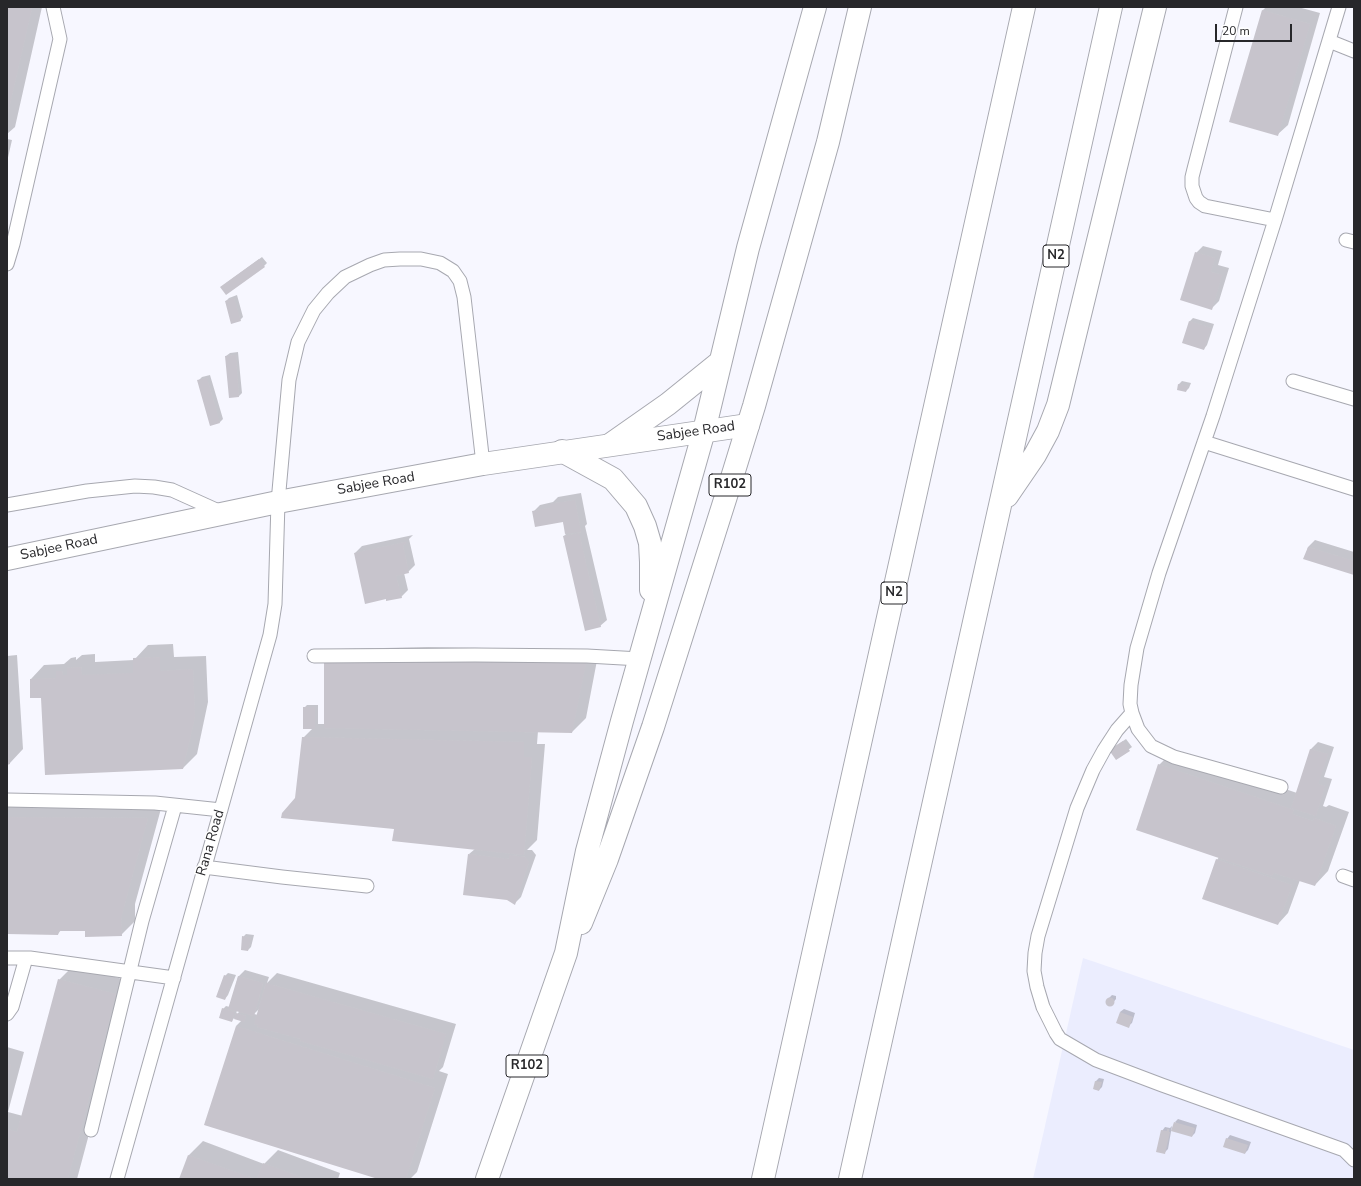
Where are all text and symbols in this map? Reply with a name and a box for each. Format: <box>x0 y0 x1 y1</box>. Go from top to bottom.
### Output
scale bar <box>1217 16 1294 42</box>
text: 20 m <box>1222 23 1250 39</box>
road number: N2 <box>1043 245 1069 267</box>
street label: Sabjee Road <box>656 418 736 446</box>
street label: Sabjee Road <box>336 469 416 499</box>
road number: R102 <box>709 474 751 496</box>
street label: Sabjee Road <box>19 532 99 564</box>
road number: N2 <box>881 582 907 604</box>
street label: Rana Road <box>194 808 228 878</box>
road number: R102 <box>506 1055 548 1077</box>

